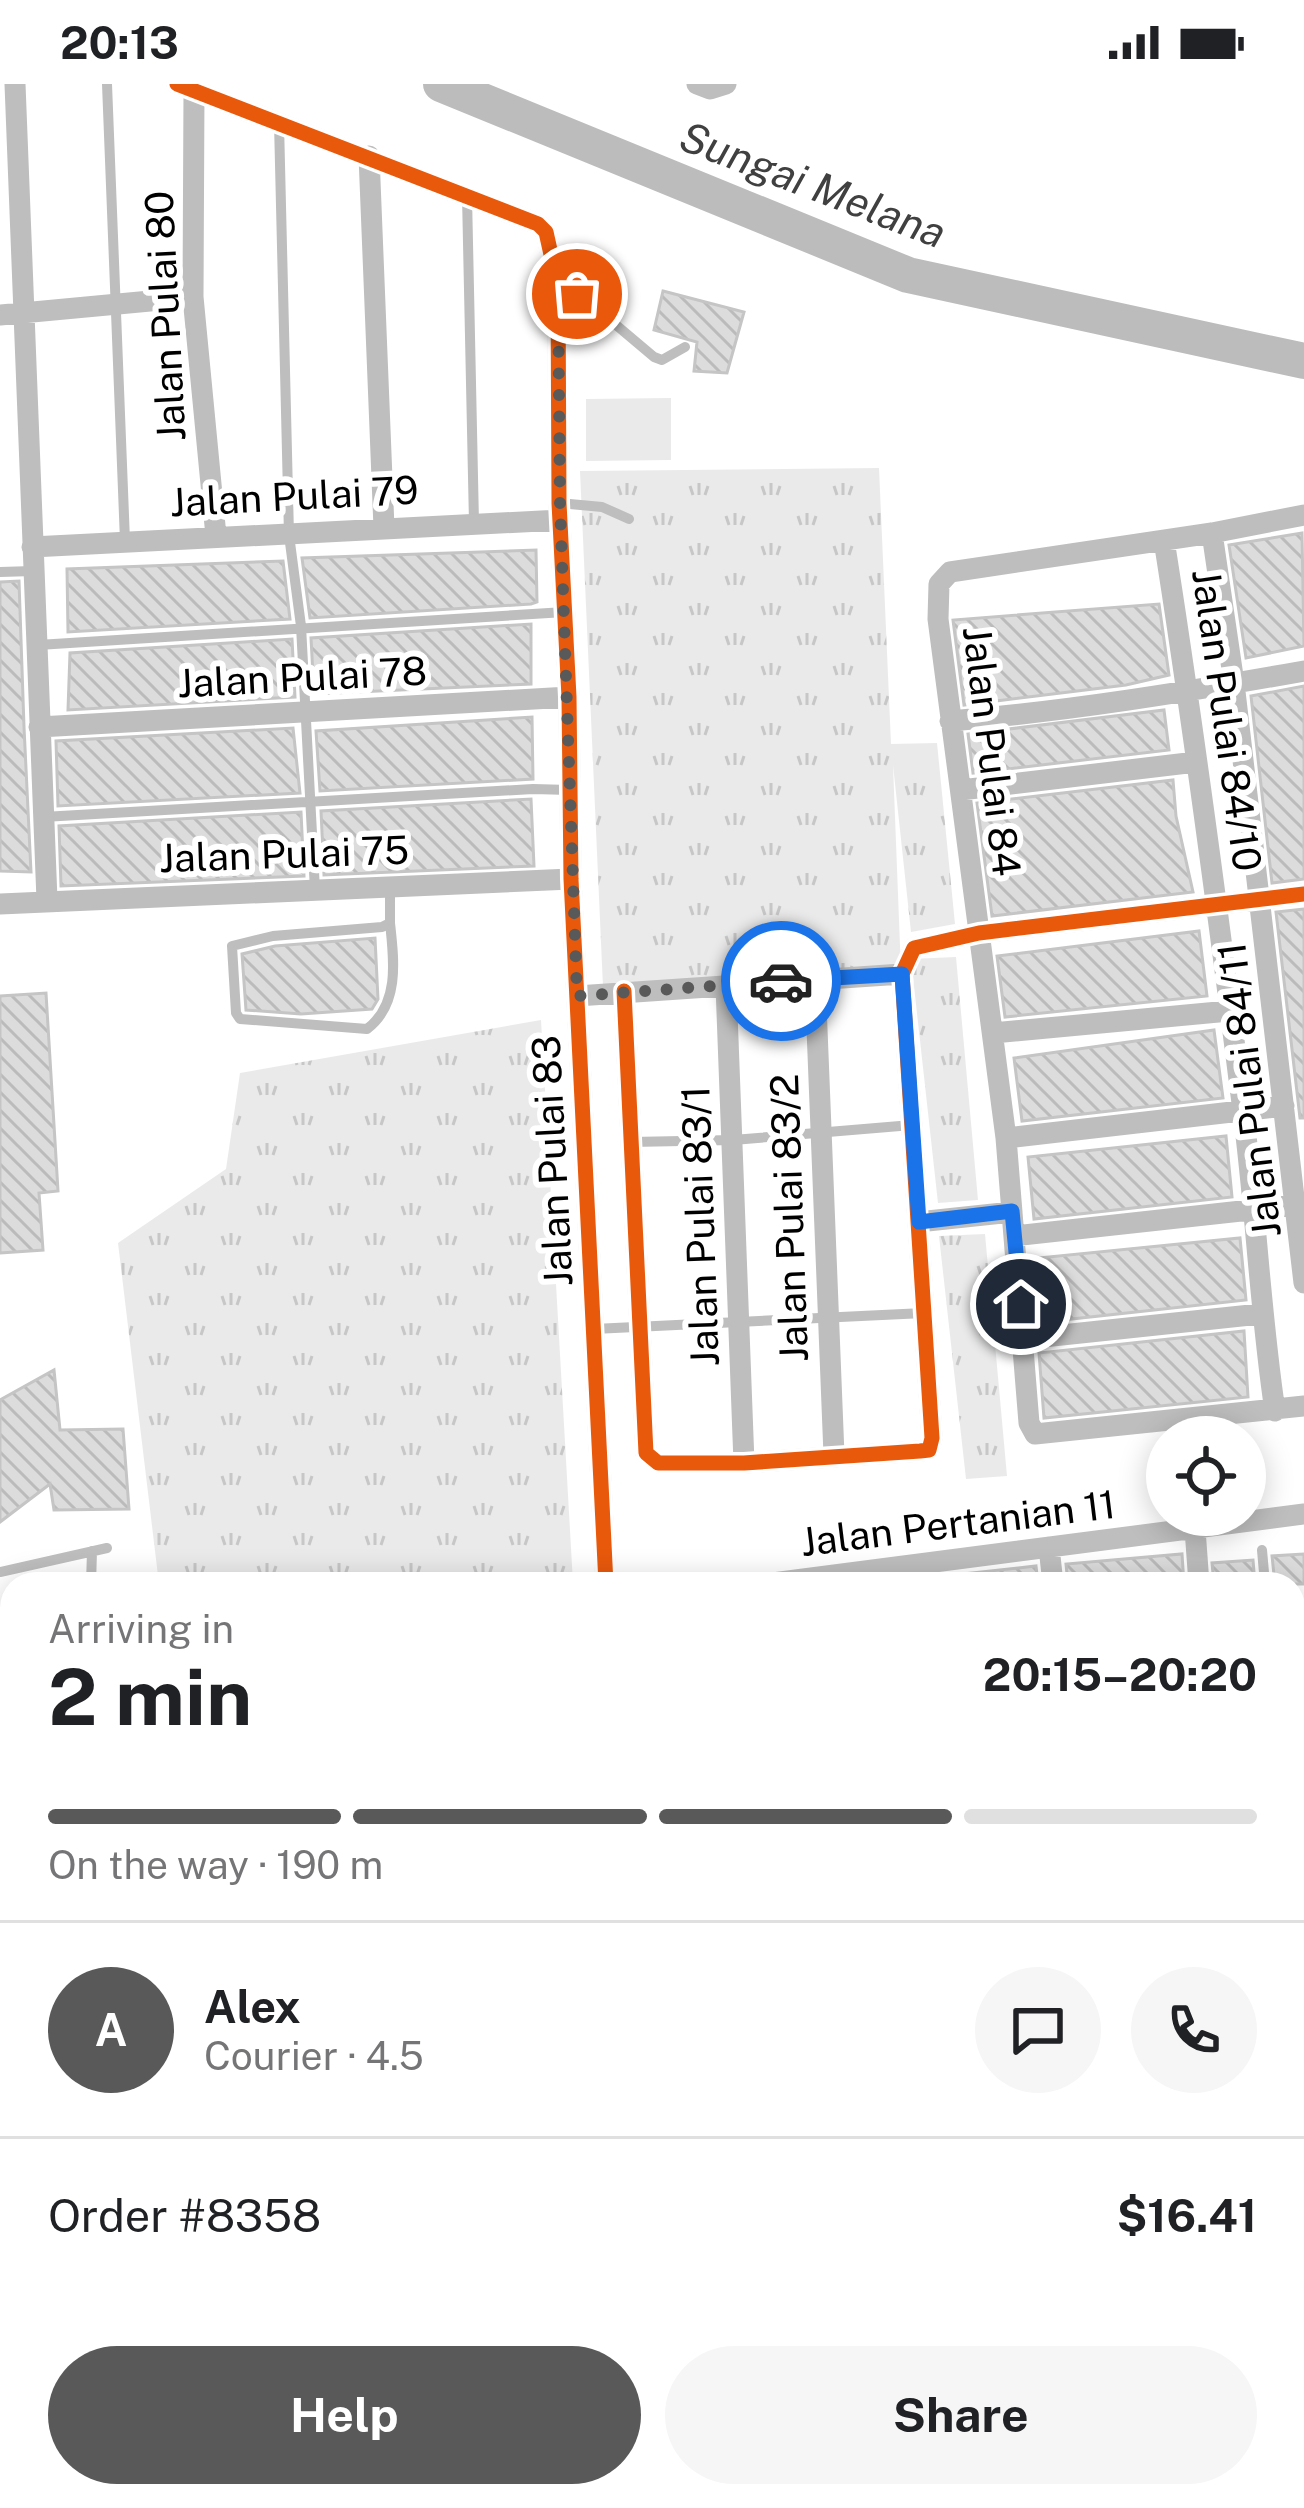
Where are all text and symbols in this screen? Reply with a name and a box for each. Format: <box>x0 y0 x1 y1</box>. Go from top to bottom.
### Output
text: 20:13 <box>60 16 179 69</box>
water label: Sungai Melana <box>673 111 953 257</box>
street label: Jalan Pulai 80 <box>135 190 195 442</box>
pin <box>526 243 628 345</box>
icon: bag <box>544 261 610 327</box>
street label: Jalan Pulai 79 <box>169 467 419 525</box>
street label: Jalan Pulai 84/10 <box>1183 566 1271 874</box>
street label: Jalan Pulai 84 <box>954 623 1030 879</box>
street label: Jalan Pulai 78 <box>176 647 428 707</box>
street label: Jalan Pulai 75 <box>158 827 410 881</box>
courier <box>721 921 841 1041</box>
street label: Jalan Pulai 84/11 <box>1208 940 1290 1240</box>
icon: car <box>748 948 814 1014</box>
street label: Jalan Pulai 83 <box>522 1034 582 1288</box>
street label: Jalan Pulai 83/2 <box>761 1073 817 1363</box>
street label: Jalan Pulai 83/1 <box>672 1085 728 1367</box>
pin <box>970 1253 1072 1355</box>
icon: home <box>988 1271 1054 1337</box>
map controls <box>1146 1416 1266 1536</box>
button: locate <box>1146 1416 1266 1536</box>
street label: Jalan Pertanian 11 <box>798 1481 1118 1565</box>
text: Arriving in <box>48 1606 234 1652</box>
text: 20:15–20:20 <box>983 1648 1257 1701</box>
text: 2 min <box>48 1651 252 1743</box>
text: On the way · 190 m <box>48 1842 383 1888</box>
button: chat <box>975 1967 1101 2093</box>
button: phone <box>1131 1967 1257 2093</box>
text: Alex <box>204 1980 301 2033</box>
text: A <box>95 2003 127 2056</box>
text: Courier · 4.5 <box>204 2033 424 2079</box>
text: Order #8358 <box>48 2189 321 2242</box>
text: $16.41 <box>1117 2189 1257 2242</box>
button: Help <box>48 2346 641 2484</box>
button: Share <box>665 2346 1257 2484</box>

